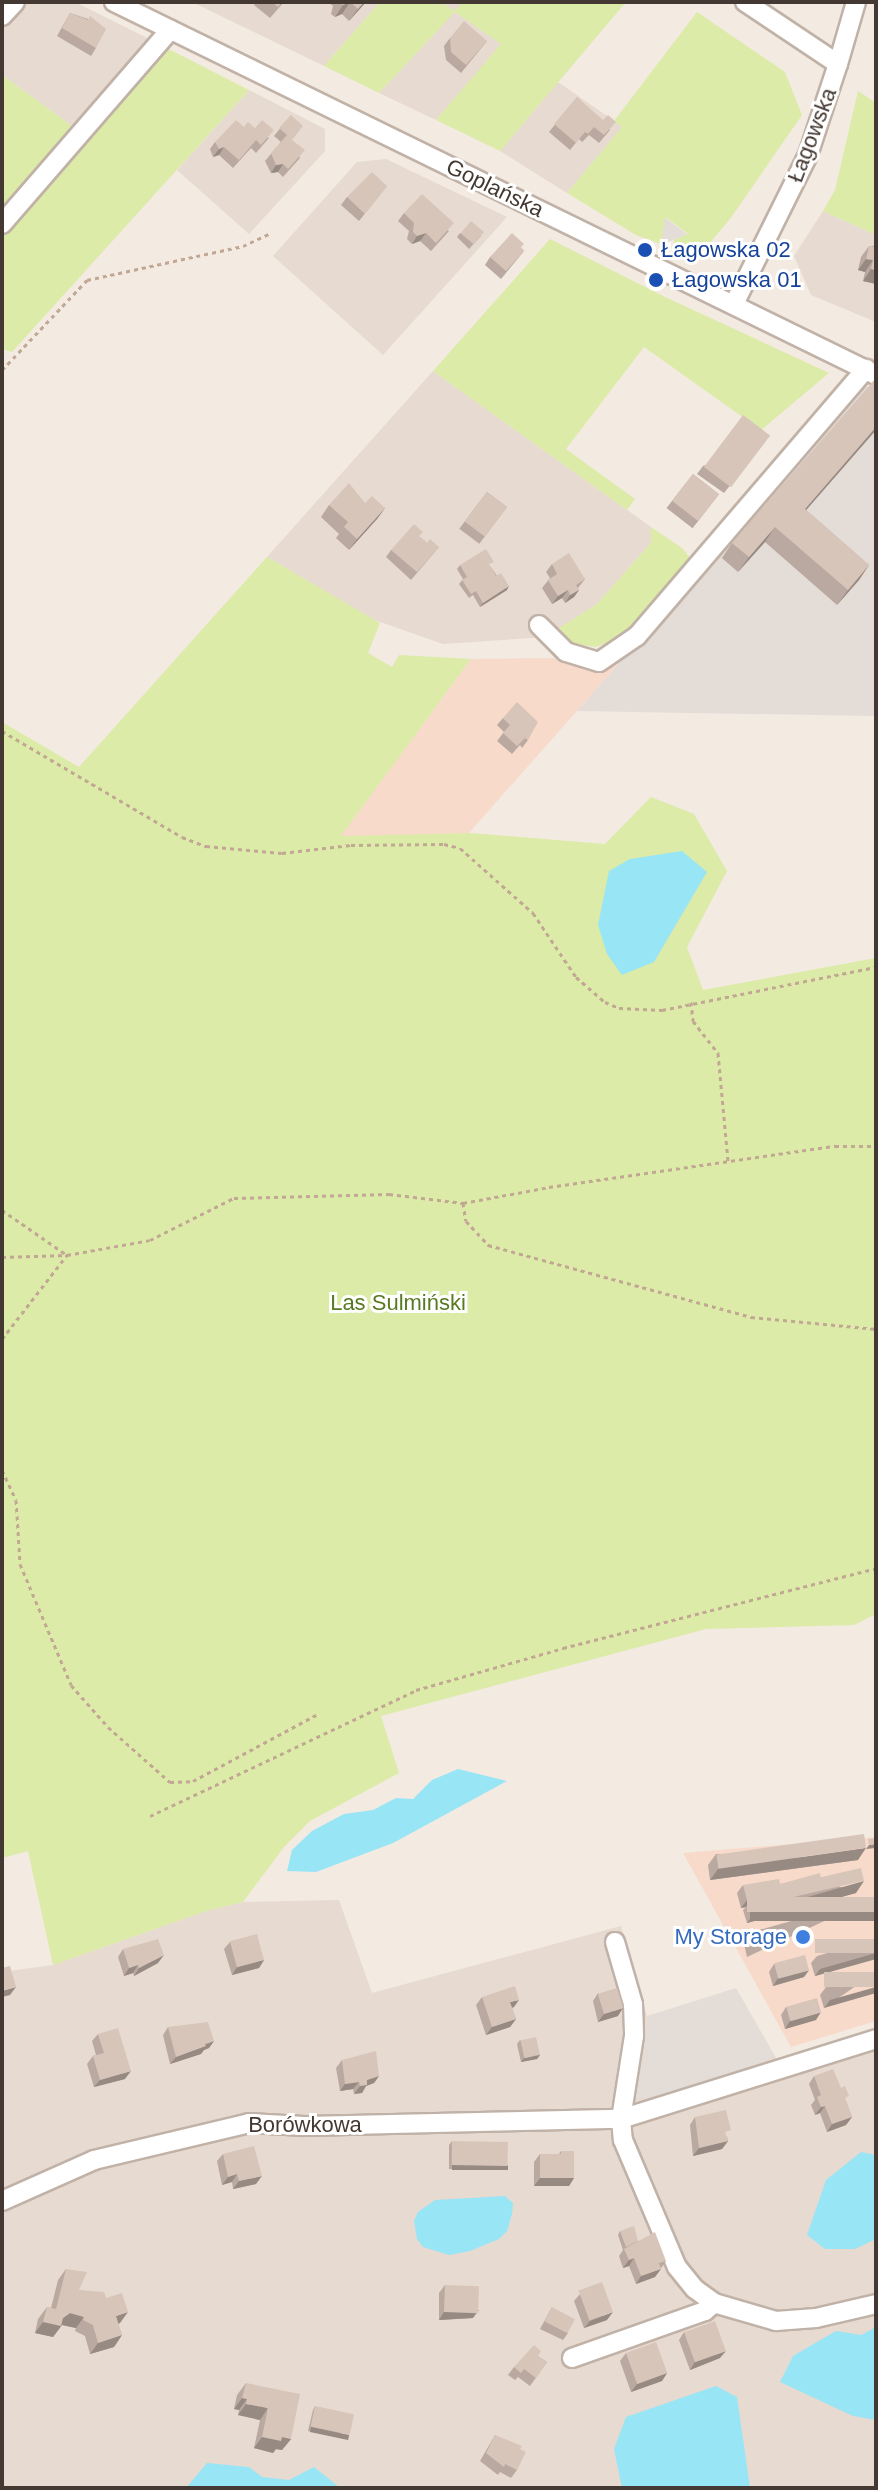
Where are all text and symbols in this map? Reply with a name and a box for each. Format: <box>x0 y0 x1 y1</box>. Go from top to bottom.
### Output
street label: Łagowska <box>782 84 842 186</box>
street label: Goplańska <box>442 153 548 223</box>
place label: Łagowska 02 <box>661 237 791 263</box>
marker: Łagowska 02 <box>636 241 654 259</box>
place label: Łagowska 01 <box>672 267 802 293</box>
marker: Łagowska 01 <box>647 271 665 289</box>
park label: Las Sulmiński <box>330 1290 466 1316</box>
place label: My Storage <box>675 1924 787 1950</box>
marker: My Storage <box>794 1928 812 1946</box>
street label: Borówkowa <box>248 2112 362 2138</box>

